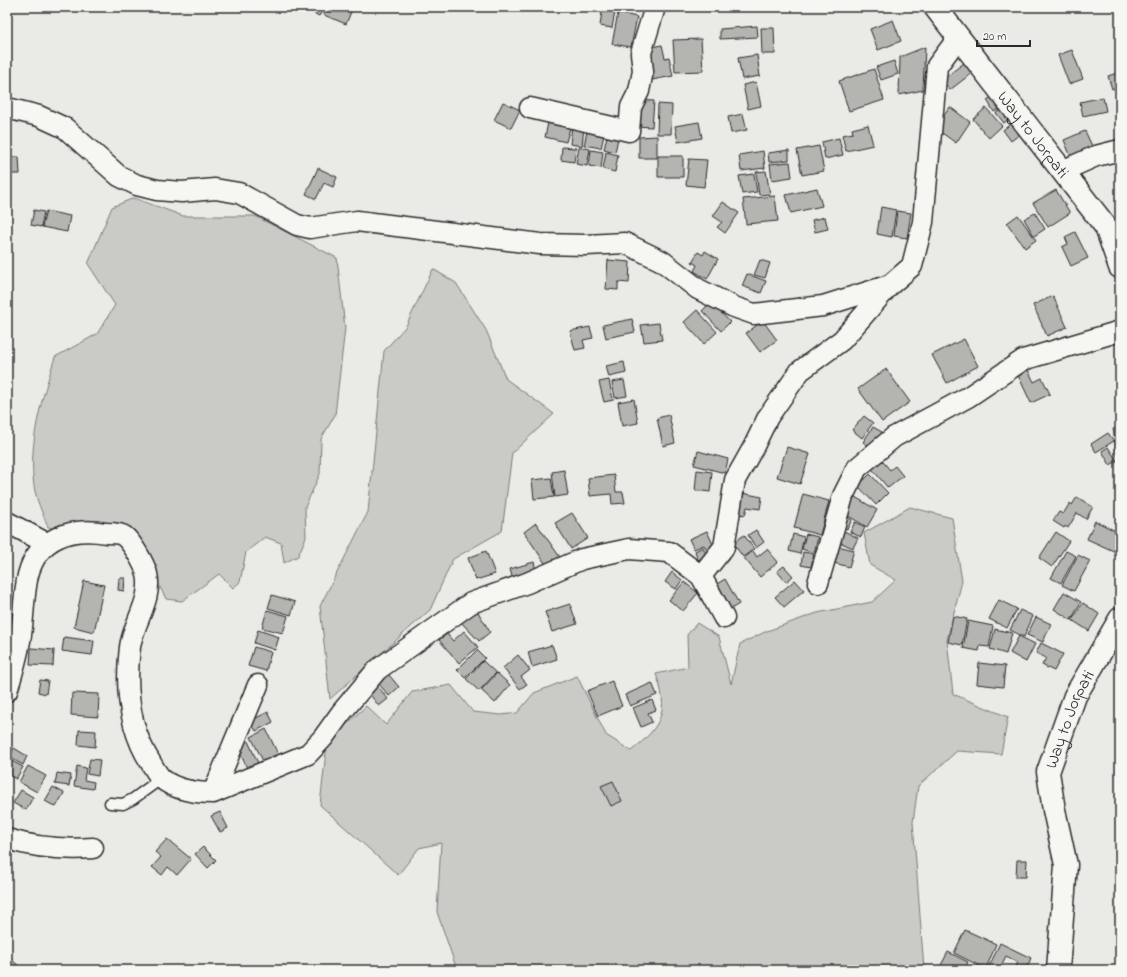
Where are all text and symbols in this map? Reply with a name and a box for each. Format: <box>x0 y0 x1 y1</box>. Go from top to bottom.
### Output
scale bar <box>977 22 1030 48</box>
text: 20 m <box>983 28 1006 46</box>
street label: Way to Jorpati <box>991 86 1075 184</box>
street label: Way to Jorpati <box>1039 666 1101 772</box>

